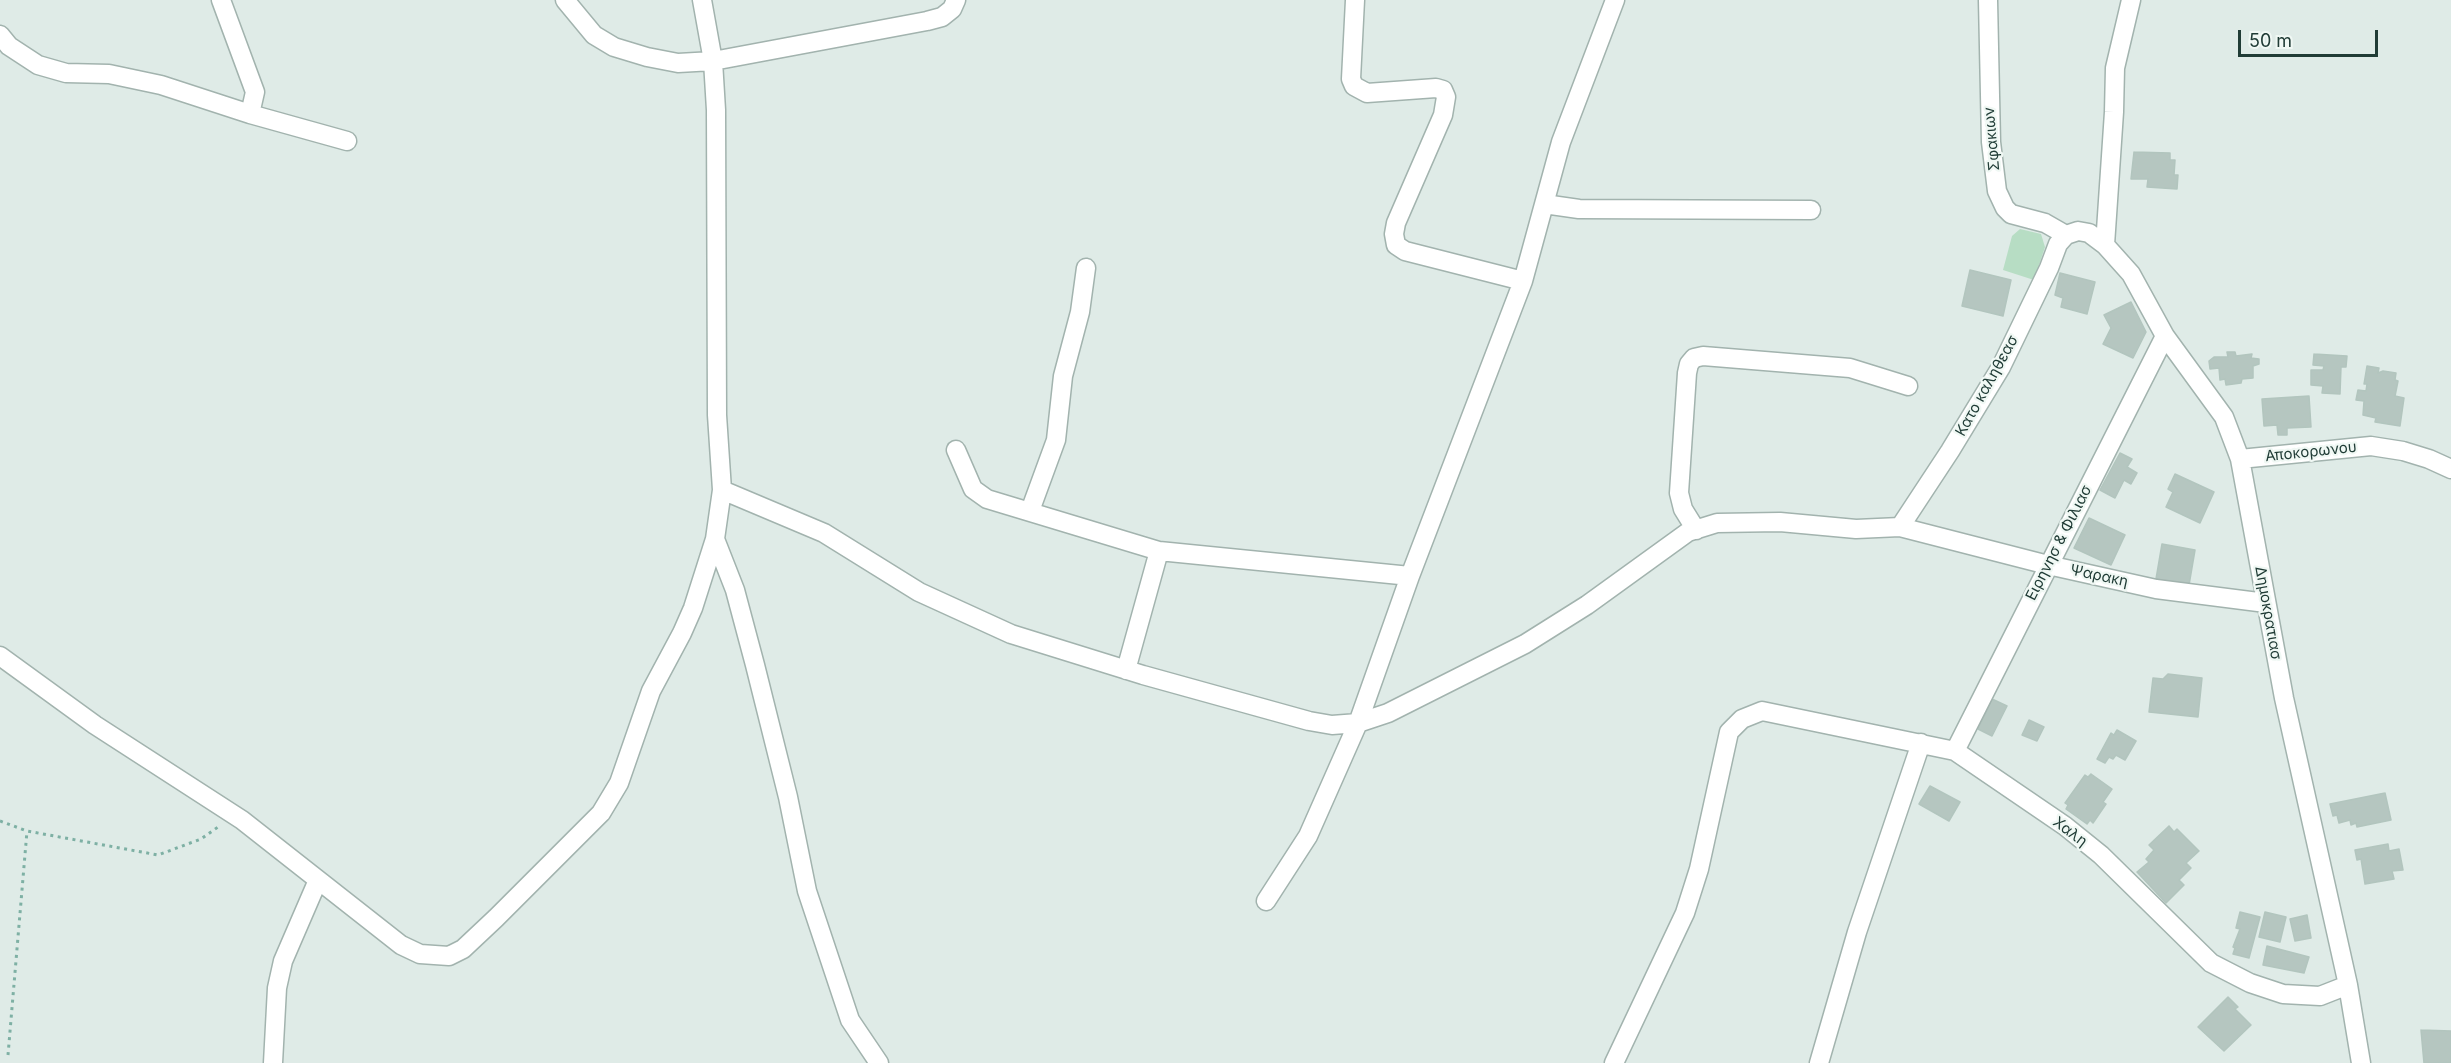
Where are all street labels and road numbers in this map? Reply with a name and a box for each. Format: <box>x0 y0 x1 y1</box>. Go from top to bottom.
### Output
street label: Σφακιων <box>1980 106 2004 172</box>
street label: Κατο καληθεασ <box>1952 332 2022 440</box>
street label: Αποκορωνου <box>2264 438 2358 466</box>
street label: Ειρηνησ & Φιλιασ <box>2022 482 2096 604</box>
street label: Ψαρακη <box>2068 561 2130 591</box>
street label: Δημοκρατιασ <box>2251 565 2285 661</box>
street label: Χαλη <box>2049 813 2091 851</box>

